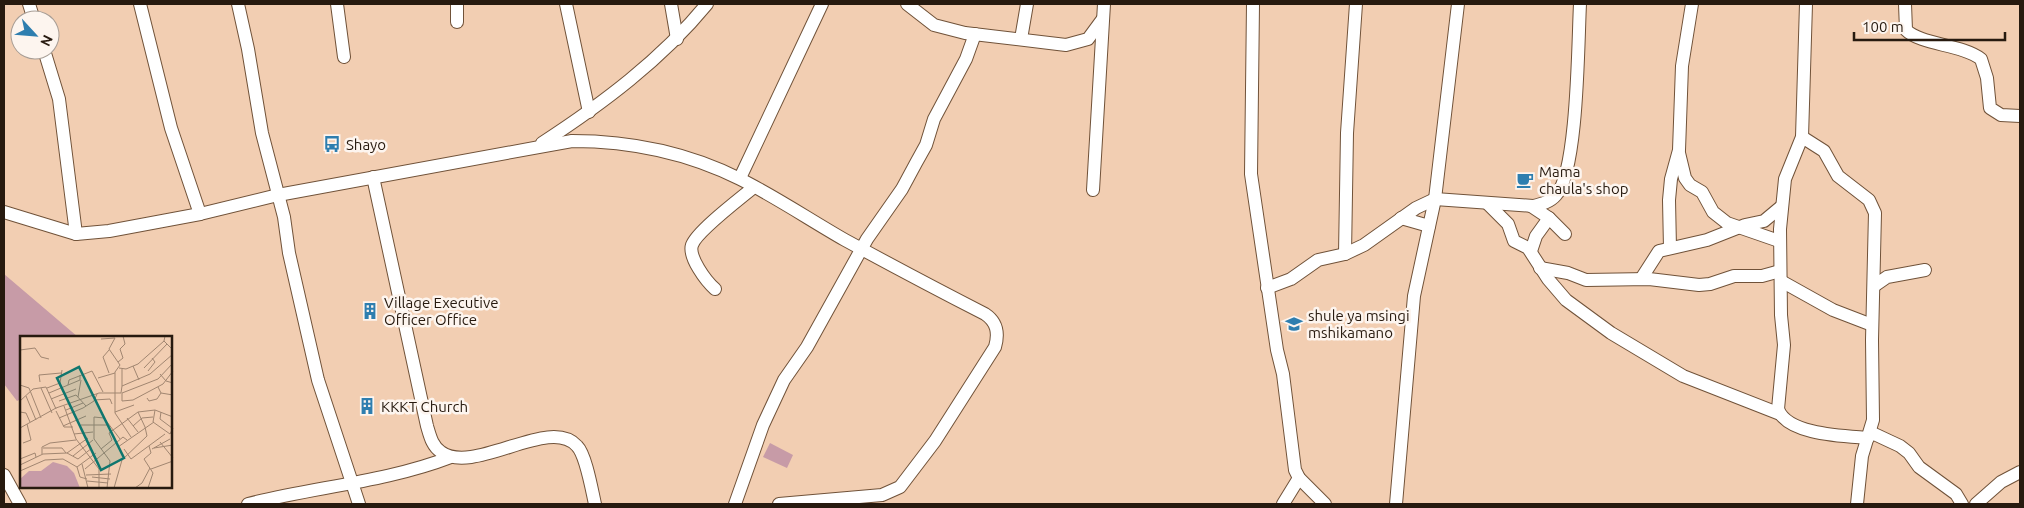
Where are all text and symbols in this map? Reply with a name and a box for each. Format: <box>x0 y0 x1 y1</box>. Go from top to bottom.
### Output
north arrow <box>10 10 60 60</box>
scale bar <box>1854 10 2005 42</box>
text: 100 m <box>1862 18 1904 35</box>
text: N <box>37 32 56 49</box>
bus stop icon: Shayo <box>322 134 342 154</box>
place label: Shayo <box>346 136 386 153</box>
place label: Mama chaula's shop <box>1539 163 1628 197</box>
cafe icon: Mama chaula's shop <box>1515 170 1535 190</box>
place label: Village Executive Officer Office <box>384 294 498 328</box>
building icon: Village Executive Officer Office <box>360 301 380 321</box>
place label: shule ya msingi mshikamano <box>1308 307 1410 341</box>
school or university icon: shule ya msingi mshikamano <box>1284 314 1304 334</box>
inset map <box>20 336 172 488</box>
building icon: KKKT Church <box>357 396 377 416</box>
place label: KKKT Church <box>381 398 468 415</box>

